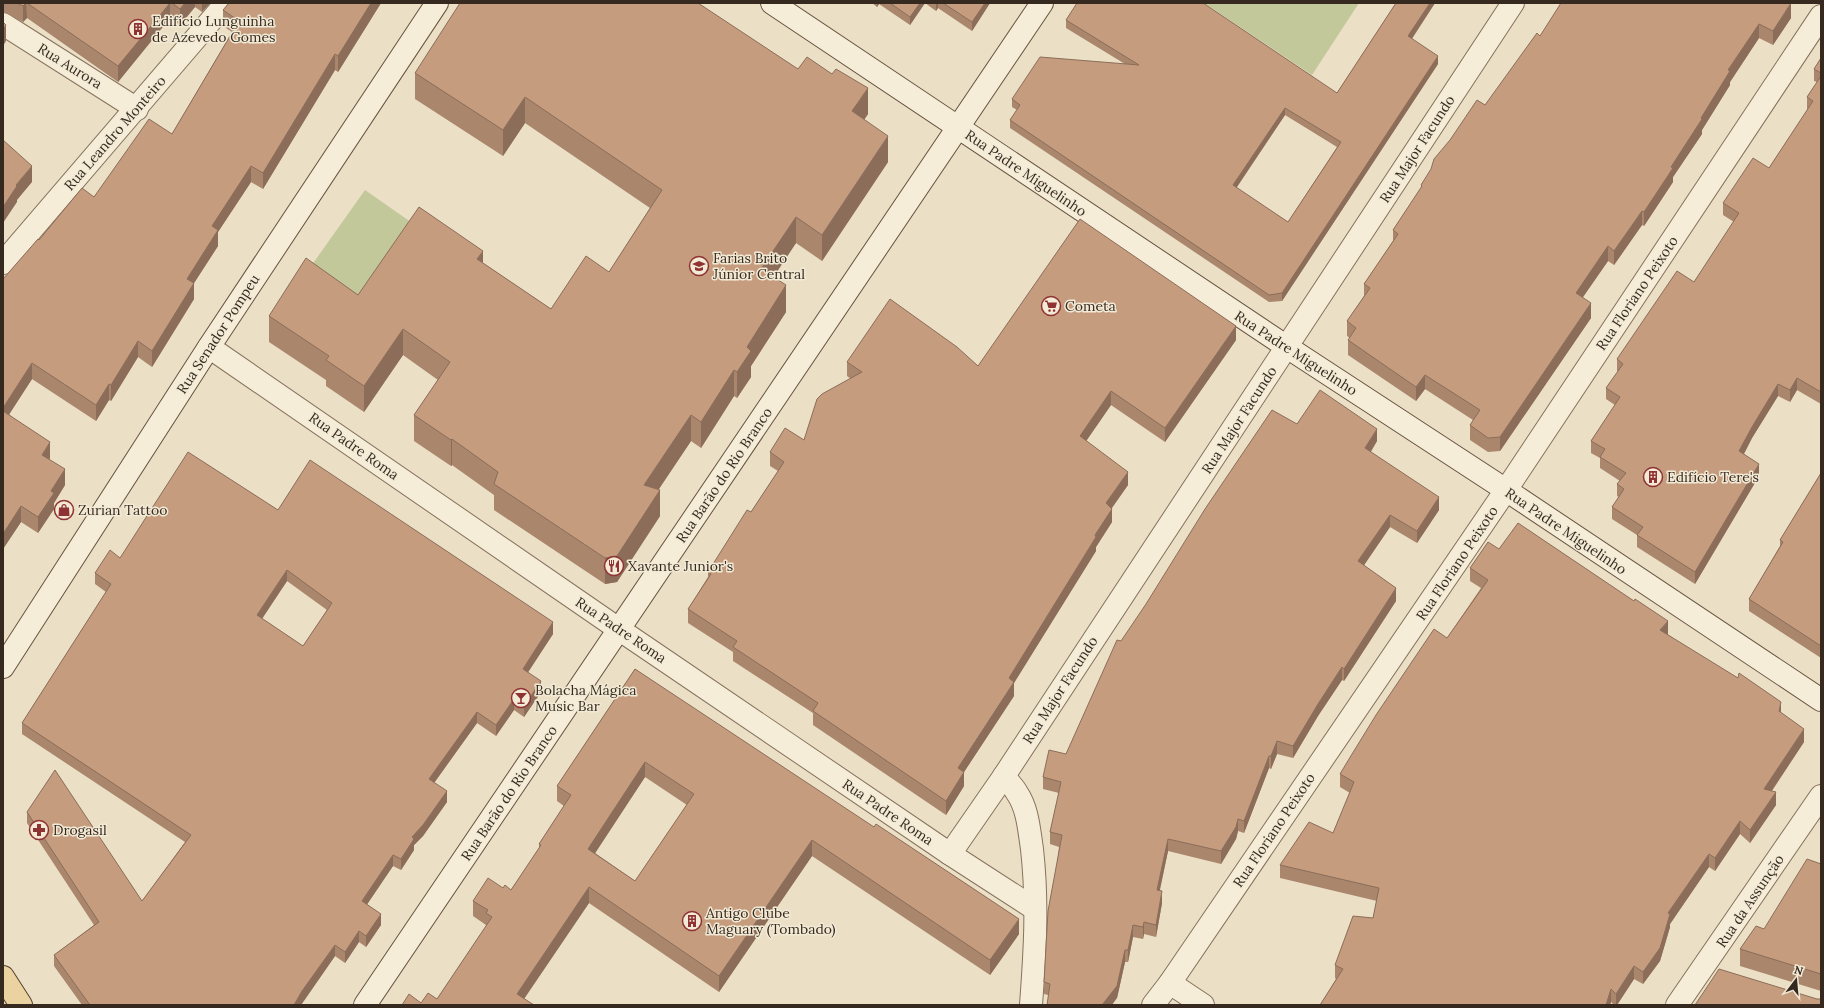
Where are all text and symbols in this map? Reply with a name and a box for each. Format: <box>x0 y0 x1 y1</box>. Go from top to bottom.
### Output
place label: Edifício Lunguinha de Azevedo Gomes <box>152 12 276 46</box>
building icon: Edifício Lunguinha de Azevedo Gomes <box>127 18 149 40</box>
street label: Rua Aurora <box>34 39 106 93</box>
street label: Rua Leandro Monteiro <box>60 72 170 194</box>
street label: Rua Major Facundo <box>1375 92 1459 206</box>
street label: Rua Padre Miguelinho <box>962 126 1090 220</box>
street label: Rua Floriano Peixoto <box>1592 232 1682 354</box>
place label: Farias Brito Júnior Central <box>712 249 805 283</box>
school or university icon: Farias Brito Júnior Central <box>688 255 710 277</box>
street label: Rua Senador Pompeu <box>173 271 263 397</box>
supermarket icon: Cometa <box>1040 295 1062 317</box>
place label: Cometa <box>1065 297 1116 315</box>
street label: Rua Padre Miguelinho <box>1231 307 1361 399</box>
street label: Rua Major Facundo <box>1197 363 1281 477</box>
street label: Rua Barão do Rio Branco <box>672 404 776 546</box>
street label: Rua Padre Roma <box>305 408 403 484</box>
building icon: Edifício Tere's <box>1642 466 1664 488</box>
place label: Edifício Tere's <box>1667 468 1759 486</box>
street label: Rua Padre Miguelinho <box>1502 484 1630 578</box>
shop icon: Zurian Tattoo <box>53 499 75 521</box>
place label: Zurian Tattoo <box>78 501 167 519</box>
street label: Rua Floriano Peixoto <box>1412 502 1502 624</box>
restaurant icon: Xavante Junior's <box>603 555 625 577</box>
place label: Xavante Junior's <box>628 557 733 575</box>
street label: Rua Padre Roma <box>572 593 670 667</box>
street label: Rua Major Facundo <box>1018 633 1102 747</box>
place label: Bolacha Mágica Music Bar <box>535 681 636 715</box>
bar icon: Bolacha Mágica Music Bar <box>510 687 532 709</box>
street label: Rua Barão do Rio Branco <box>457 722 561 864</box>
street label: Rua Floriano Peixoto <box>1229 769 1319 891</box>
street label: Rua Padre Roma <box>839 775 937 849</box>
pharmacy icon: Drogasil <box>28 819 50 841</box>
place label: Drogasil <box>53 821 107 839</box>
street label: Rua da Assunção <box>1712 851 1788 951</box>
place label: Antigo Clube Maguary (Tombado) <box>705 904 836 938</box>
building icon: Antigo Clube Maguary (Tombado) <box>681 910 703 932</box>
north arrow <box>1776 960 1816 1000</box>
text: N <box>1793 962 1805 978</box>

